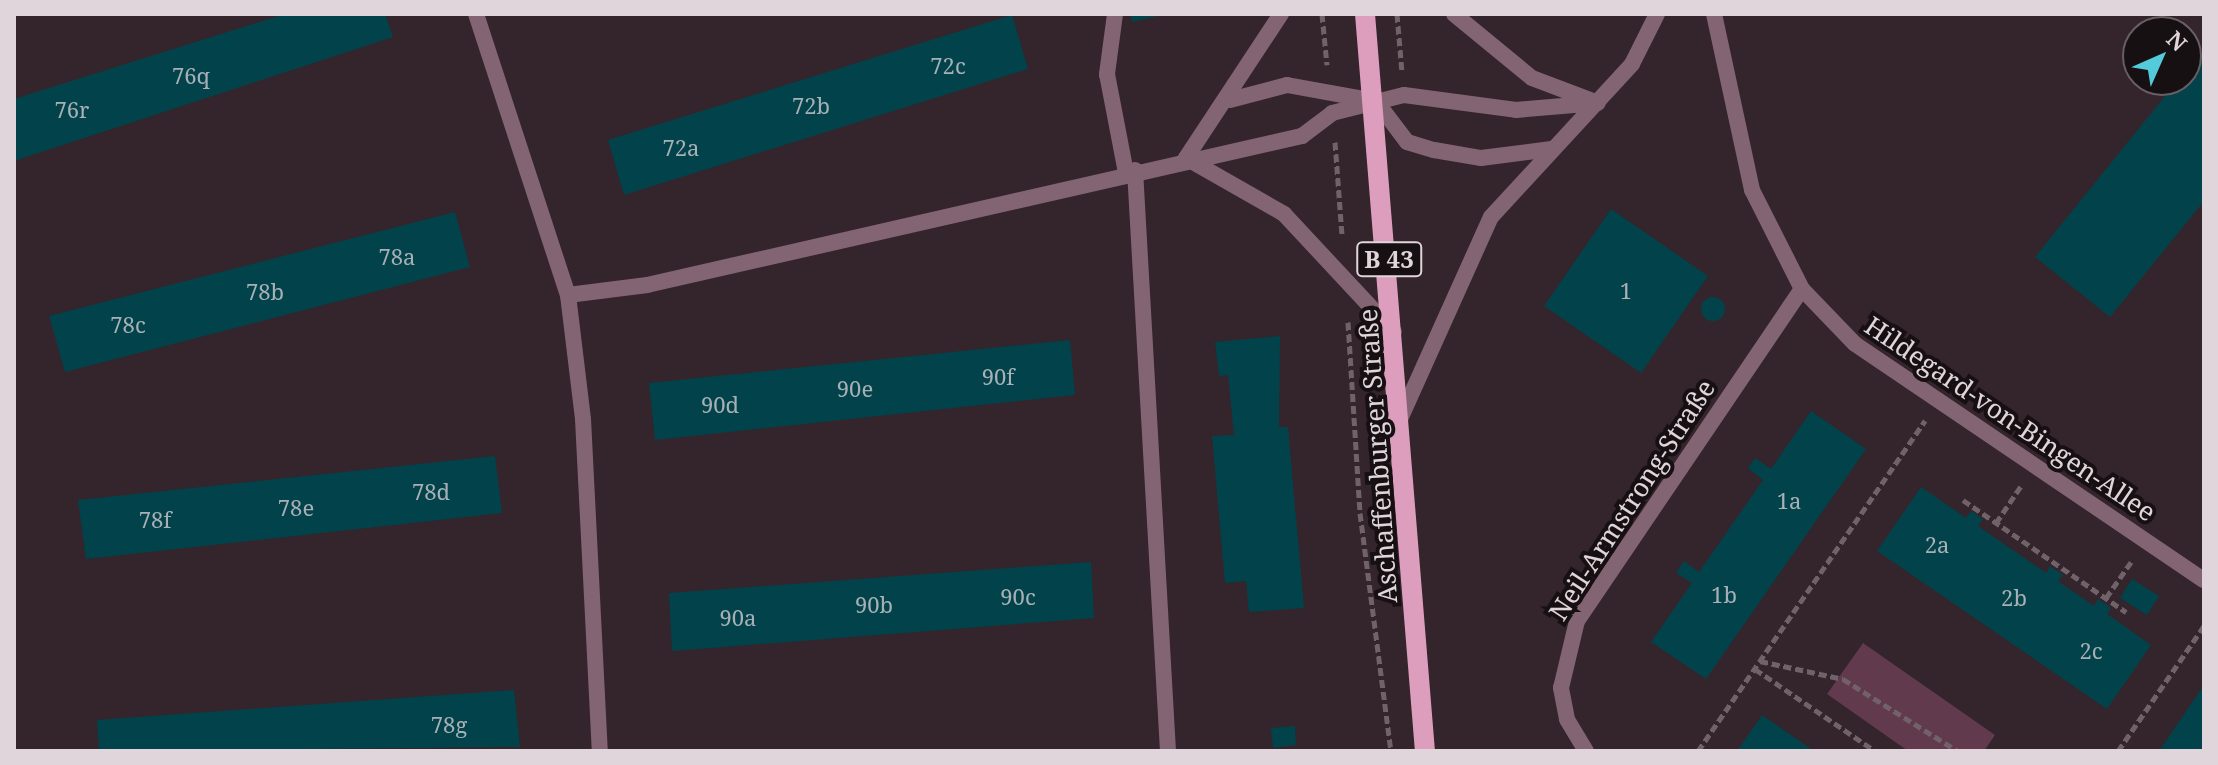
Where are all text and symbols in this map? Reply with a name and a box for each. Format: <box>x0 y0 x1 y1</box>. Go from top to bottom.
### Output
north arrow <box>2122 16 2202 96</box>
text: N <box>2161 24 2194 57</box>
house number: 72c <box>930 53 966 79</box>
house number: 76q <box>172 63 210 89</box>
house number: 72b <box>792 93 830 119</box>
house number: 76r <box>55 97 89 123</box>
house number: 72a <box>663 135 699 161</box>
road number: B 43 <box>1355 239 1423 279</box>
house number: 78a <box>379 244 415 270</box>
house number: 1 <box>1620 278 1632 304</box>
house number: 78b <box>246 279 284 305</box>
street label: Aschaffenburger Straße <box>1352 308 1404 604</box>
street label: Hildegard-von-Bingen-Allee <box>1859 310 2161 528</box>
house number: 78c <box>110 312 146 338</box>
house number: 90f <box>982 364 1014 390</box>
street label: Neil-Armstrong-Straße <box>1542 374 1722 626</box>
house number: 90e <box>837 376 873 402</box>
house number: 90d <box>701 392 739 418</box>
house number: 78d <box>412 479 450 505</box>
house number: 1a <box>1777 488 1801 514</box>
house number: 78e <box>278 495 314 521</box>
house number: 78f <box>139 507 171 533</box>
house number: 2a <box>1925 532 1949 558</box>
house number: 1b <box>1711 582 1737 608</box>
house number: 90c <box>1000 584 1036 610</box>
house number: 2b <box>2001 585 2027 611</box>
house number: 90b <box>855 592 893 618</box>
house number: 90a <box>720 605 756 631</box>
house number: 2c <box>2079 638 2103 664</box>
house number: 78g <box>431 712 467 738</box>

